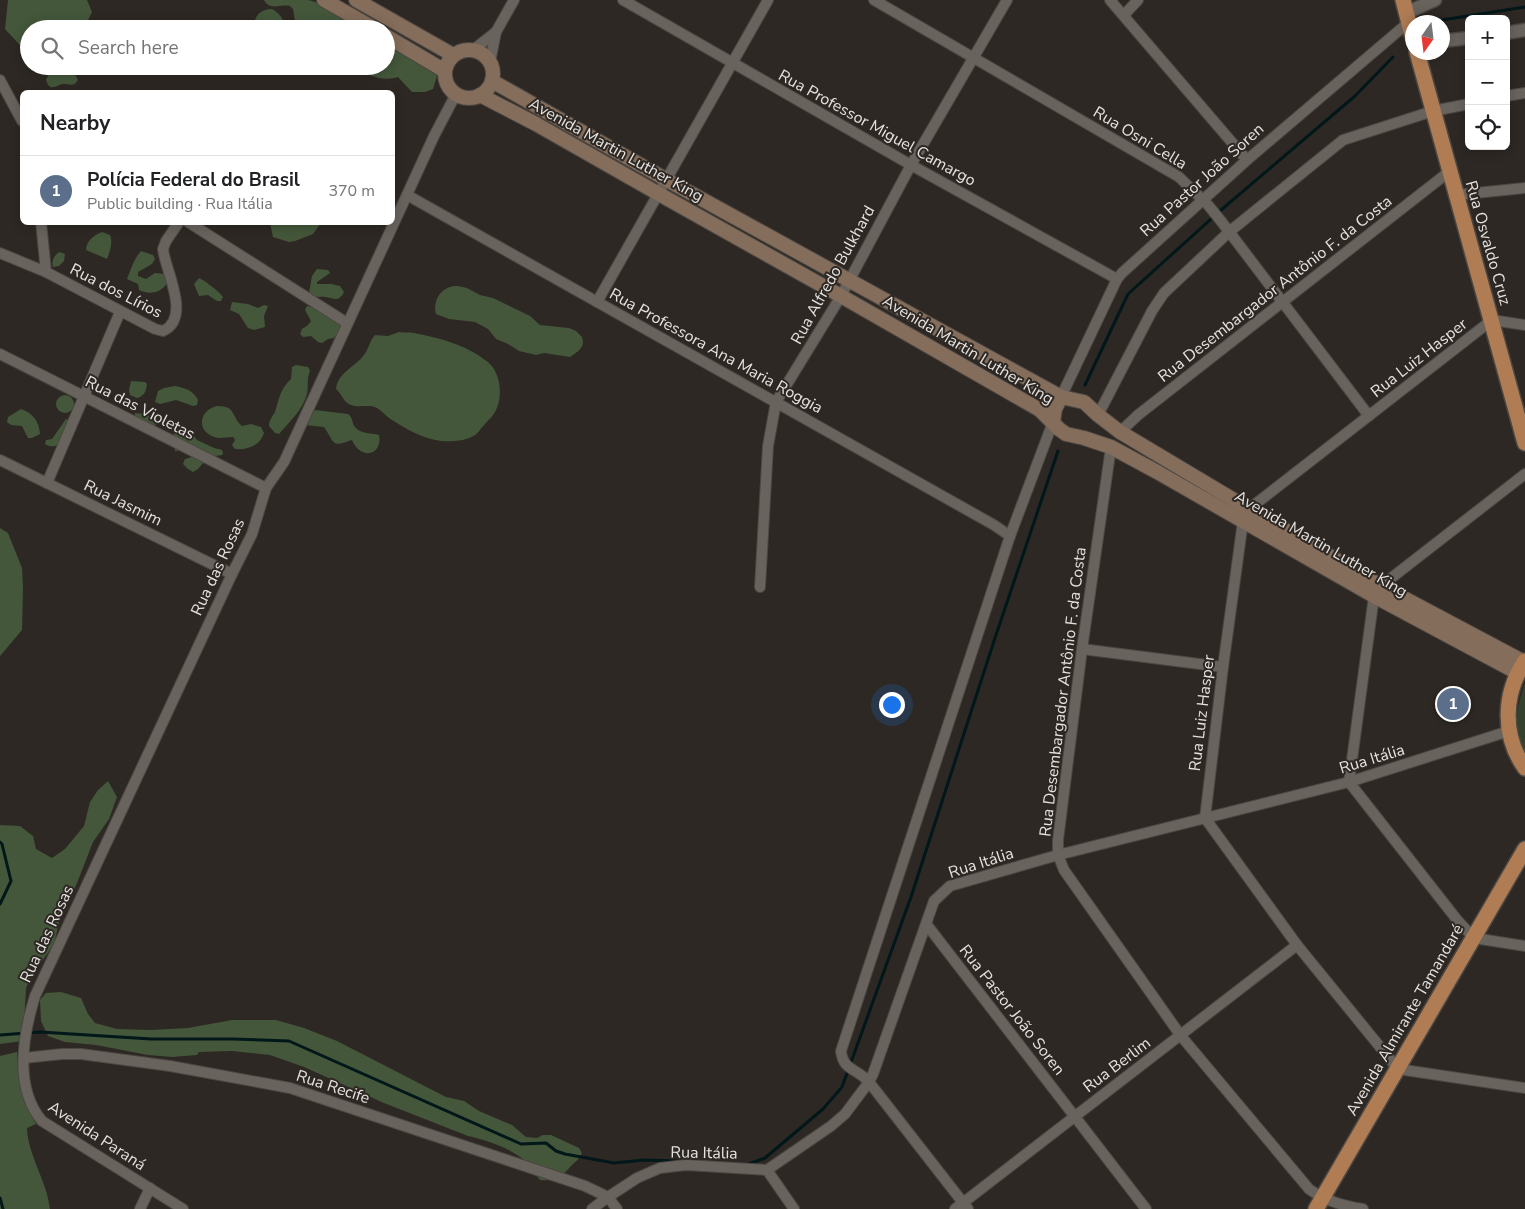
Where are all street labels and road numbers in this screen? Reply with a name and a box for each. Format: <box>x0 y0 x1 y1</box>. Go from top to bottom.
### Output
street label: Rua Professor Miguel Camargo <box>774 64 980 192</box>
street label: Avenida Martin Luther King <box>525 93 707 207</box>
street label: Rua Osni Cella <box>1089 101 1191 175</box>
street label: Rua Pastor João Soren <box>1135 118 1269 242</box>
street label: Rua Osvaldo Cruz <box>1460 178 1516 308</box>
street label: Rua Desembargador Antônio F. da Costa <box>1153 191 1397 387</box>
street label: Rua Alfredo Bulkhard <box>786 202 880 348</box>
street label: Rua dos Lírios <box>66 258 166 324</box>
street label: Rua Professora Ana Maria Roggia <box>605 283 827 419</box>
street label: Avenida Martin Luther King <box>878 290 1058 410</box>
street label: Rua Luiz Hasper <box>1366 313 1472 403</box>
street label: Rua das Violetas <box>81 371 199 445</box>
street label: Rua Jasmim <box>80 475 166 531</box>
street label: Avenida Martin Luther King <box>1231 485 1411 603</box>
street label: Rua das Rosas <box>186 515 250 619</box>
street label: Rua Desembargador Antônio F. da Costa <box>1034 546 1092 838</box>
street label: Rua Luiz Hasper <box>1184 653 1220 772</box>
street label: Rua Itália <box>1337 739 1407 779</box>
street label: Rua Itália <box>946 842 1016 884</box>
street label: Rua das Rosas <box>15 882 79 986</box>
street label: Avenida Almirante Tamandaré <box>1341 920 1469 1120</box>
street label: Rua Pastor João Soren <box>954 940 1070 1080</box>
street label: Rua Berlim <box>1079 1032 1155 1098</box>
street label: Rua Recife <box>293 1065 373 1109</box>
street label: Avenida Paraná <box>44 1096 150 1176</box>
street label: Rua Itália <box>670 1141 738 1165</box>

